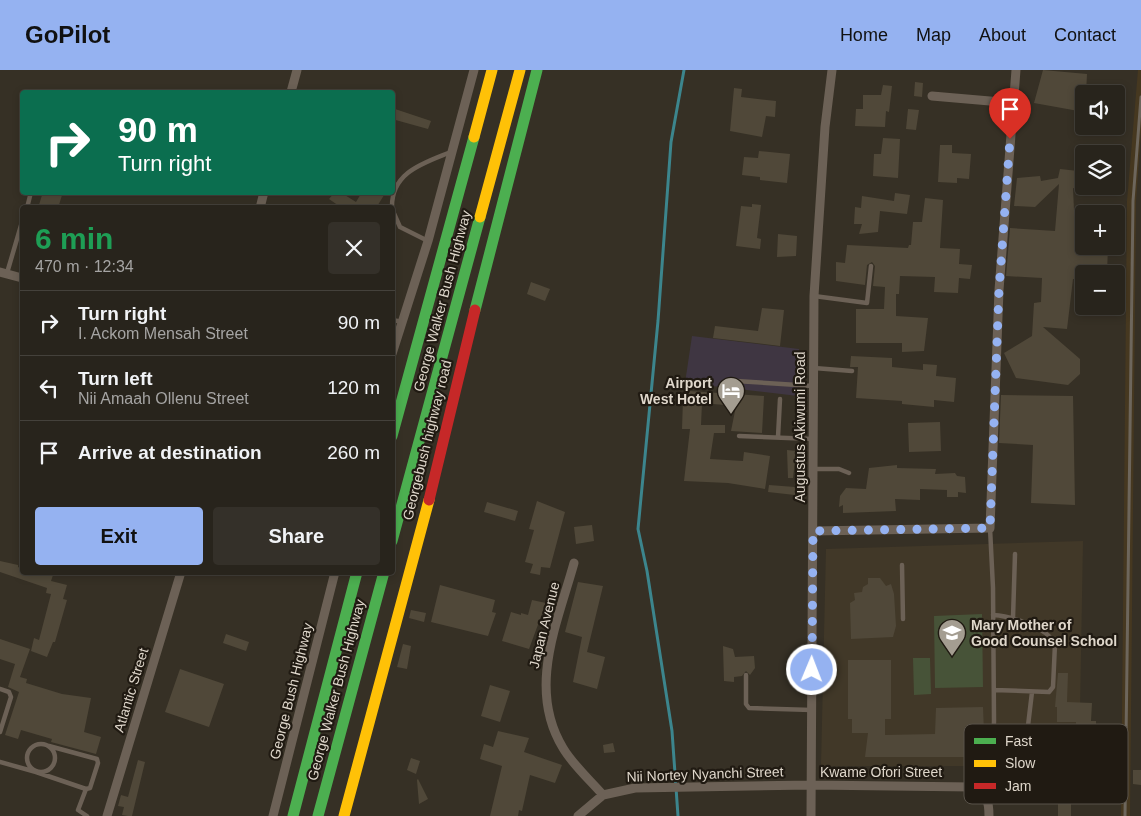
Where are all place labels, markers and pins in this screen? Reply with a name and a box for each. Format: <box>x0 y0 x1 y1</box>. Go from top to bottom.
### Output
pin <box>989 88 1031 139</box>
place label: Airport West Hotel <box>640 375 712 407</box>
hotel icon: Airport West Hotel <box>716 376 746 415</box>
place label: Mary Mother of Good Counsel School <box>971 617 1117 649</box>
school or university icon: Mary Mother of Good Counsel School <box>937 618 967 657</box>

